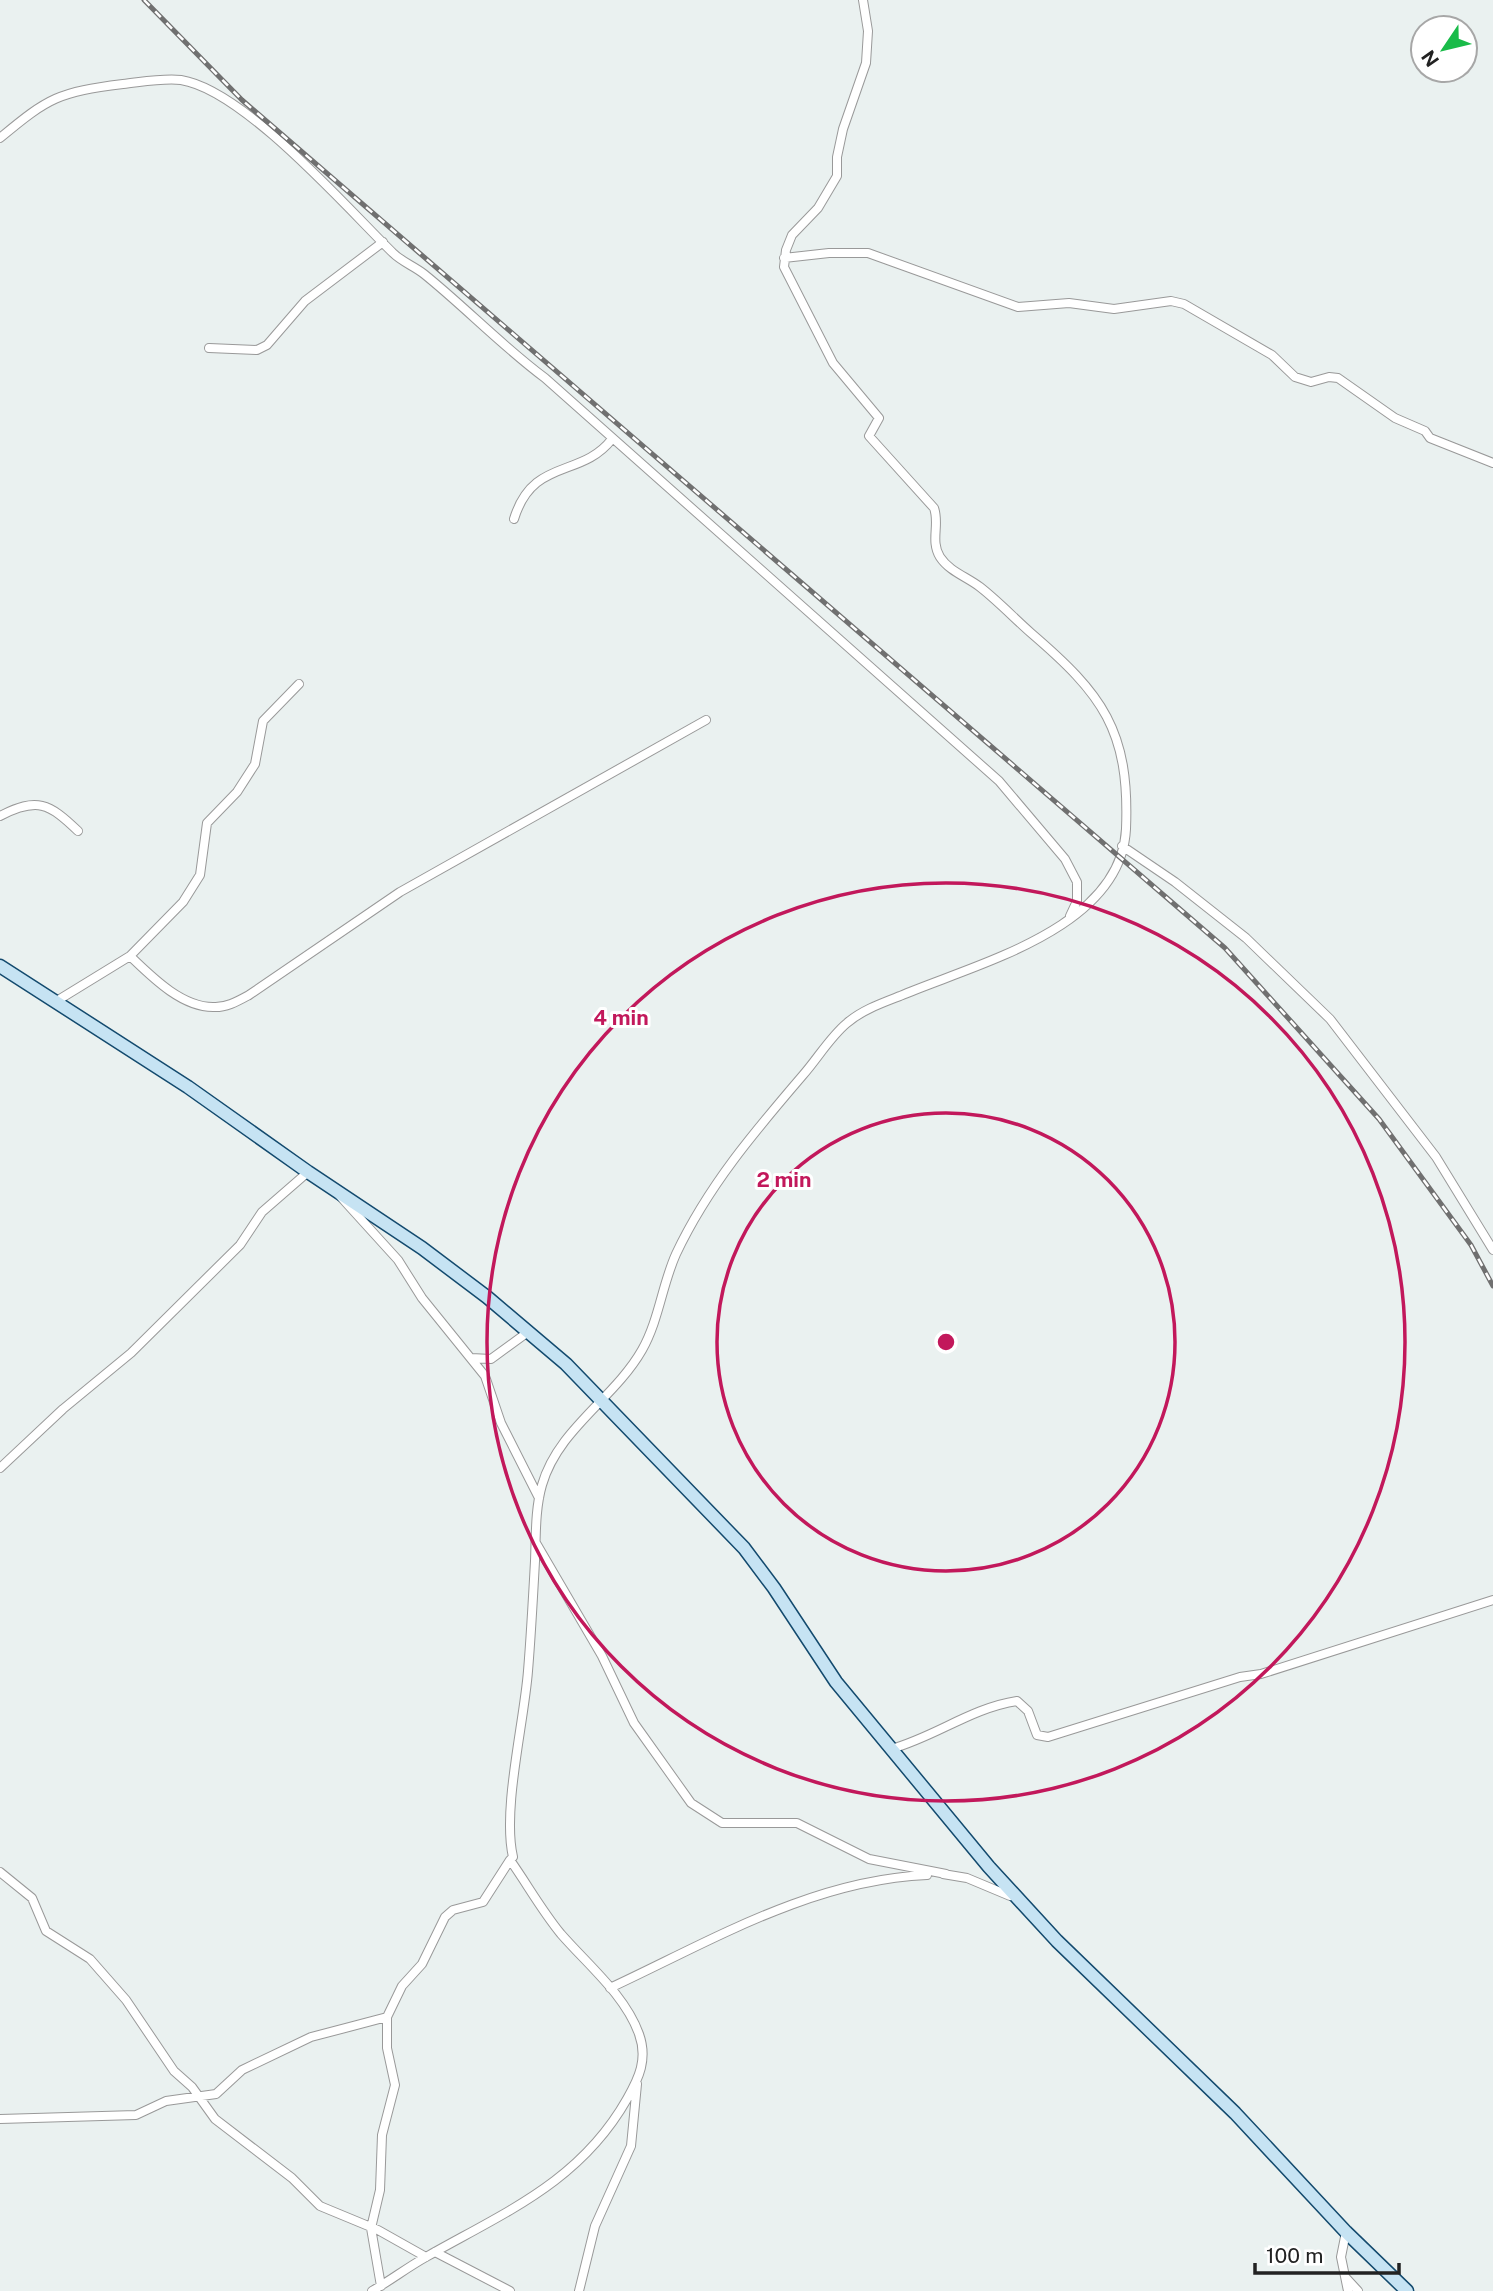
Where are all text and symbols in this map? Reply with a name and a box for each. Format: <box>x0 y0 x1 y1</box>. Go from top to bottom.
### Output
north arrow <box>1409 14 1479 84</box>
text: N <box>1417 46 1443 71</box>
text: 4 min <box>593 1005 649 1030</box>
text: 2 min <box>756 1167 812 1192</box>
centre of rings <box>934 1330 958 1354</box>
scale bar <box>1255 2232 1398 2276</box>
text: 100 m <box>1266 2243 1323 2268</box>

